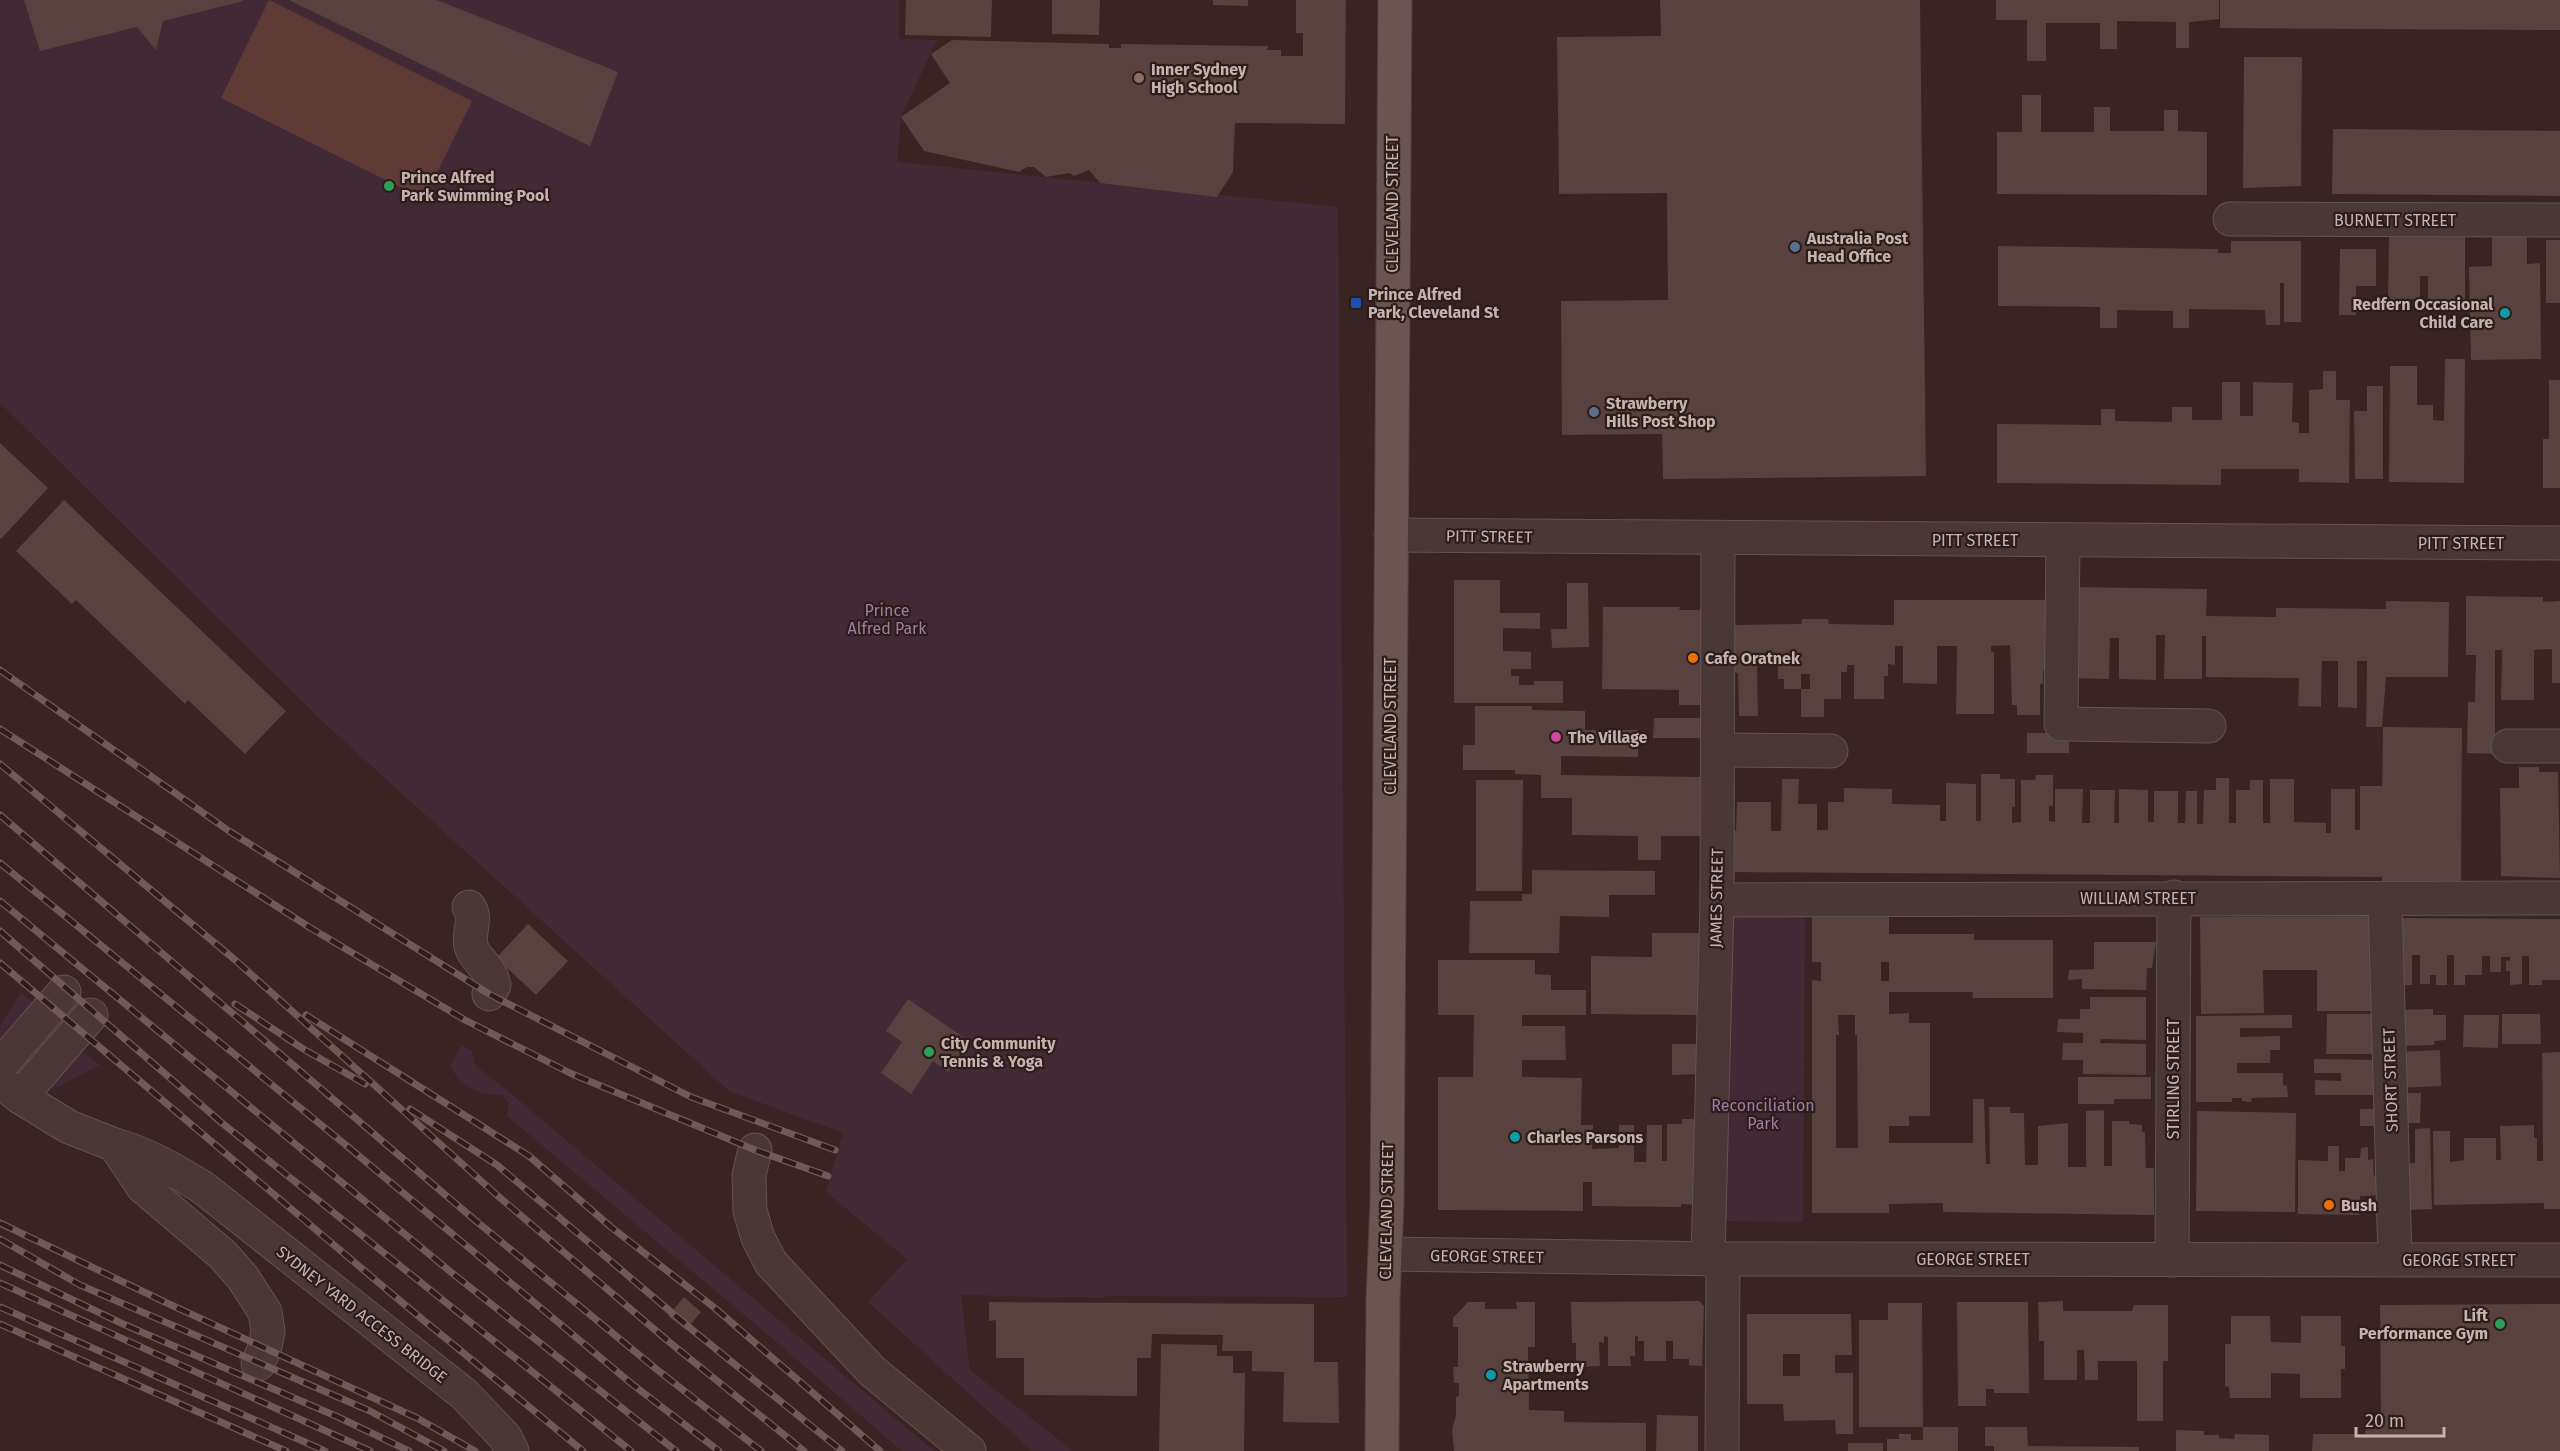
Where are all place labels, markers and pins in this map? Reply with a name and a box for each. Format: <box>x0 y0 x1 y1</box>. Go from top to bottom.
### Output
place label: Inner Sydney High School <box>1151 60 1247 97</box>
marker: Inner Sydney High School <box>1132 71 1146 85</box>
place label: Prince Alfred Park Swimming Pool <box>401 168 549 205</box>
marker: Prince Alfred Park Swimming Pool <box>382 179 396 193</box>
place label: Australia Post Head Office <box>1806 229 1909 266</box>
marker: Australia Post Head Office <box>1788 240 1802 254</box>
place label: Prince Alfred Park, Cleveland St <box>1368 285 1500 322</box>
place label: Redfern Occasional Child Care <box>2352 295 2493 332</box>
marker: Prince Alfred Park, Cleveland St <box>1349 296 1363 310</box>
marker: Redfern Occasional Child Care <box>2498 306 2512 320</box>
place label: Strawberry Hills Post Shop <box>1606 394 1716 431</box>
marker: Strawberry Hills Post Shop <box>1587 405 1601 419</box>
place label: Cafe Oratnek <box>1705 649 1800 668</box>
marker: Cafe Oratnek <box>1686 651 1700 665</box>
place label: The Village <box>1568 728 1648 747</box>
marker: The Village <box>1549 730 1563 744</box>
place label: City Community Tennis & Yoga <box>941 1034 1056 1071</box>
marker: City Community Tennis & Yoga <box>922 1045 936 1059</box>
place label: Charles Parsons <box>1527 1128 1644 1147</box>
marker: Charles Parsons <box>1508 1130 1522 1144</box>
place label: Bush <box>2341 1196 2377 1215</box>
marker: Bush <box>2322 1198 2336 1212</box>
place label: Lift Performance Gym <box>2359 1306 2489 1343</box>
marker: Lift Performance Gym <box>2493 1317 2507 1331</box>
place label: Strawberry Apartments <box>1502 1357 1589 1394</box>
marker: Strawberry Apartments <box>1484 1368 1498 1382</box>

